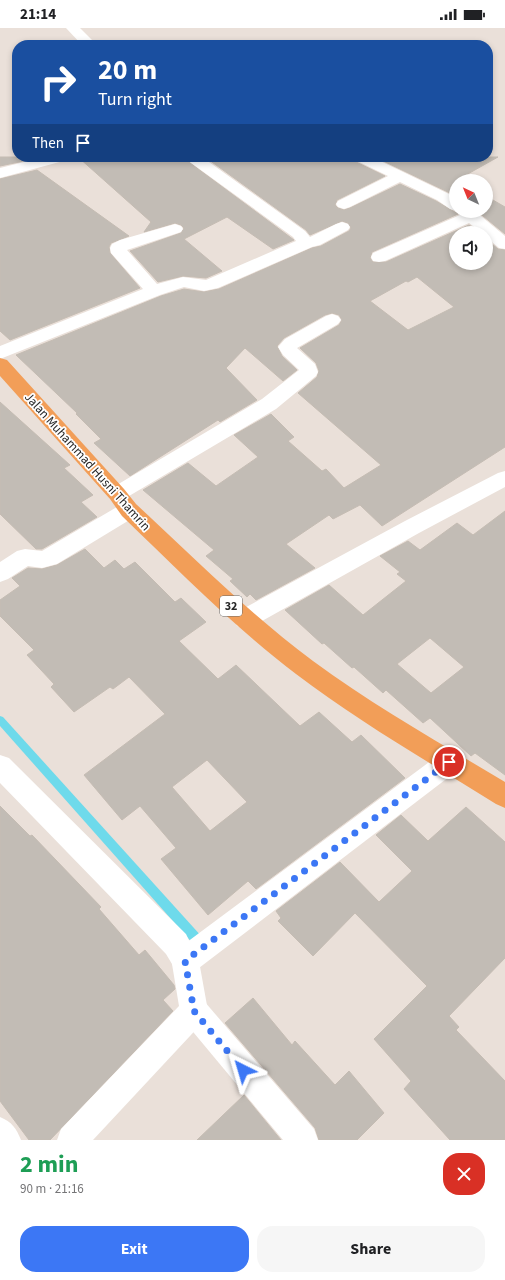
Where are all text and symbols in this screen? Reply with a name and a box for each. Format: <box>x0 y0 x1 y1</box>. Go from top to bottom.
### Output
text: 21:14 <box>20 4 56 25</box>
text: 20 m <box>98 50 157 90</box>
icon: right <box>32 56 84 108</box>
text: Turn right <box>98 87 172 112</box>
icon: arrive <box>72 132 94 154</box>
text: Then <box>32 133 64 154</box>
north arrow <box>449 174 493 218</box>
map controls <box>449 174 493 270</box>
button: sound <box>449 226 493 270</box>
street label: Jalan Muhammad Husni Thamrin <box>20 389 154 535</box>
road number: 32 <box>220 596 242 616</box>
pin <box>432 745 466 779</box>
icon: arrive <box>438 751 460 773</box>
position arrow <box>222 1049 264 1091</box>
text: 2 min <box>20 1147 78 1182</box>
button: close <box>443 1153 485 1195</box>
text: 90 m · 21:16 <box>20 1180 84 1198</box>
button: Exit <box>20 1226 249 1272</box>
button: Share <box>257 1226 485 1272</box>

